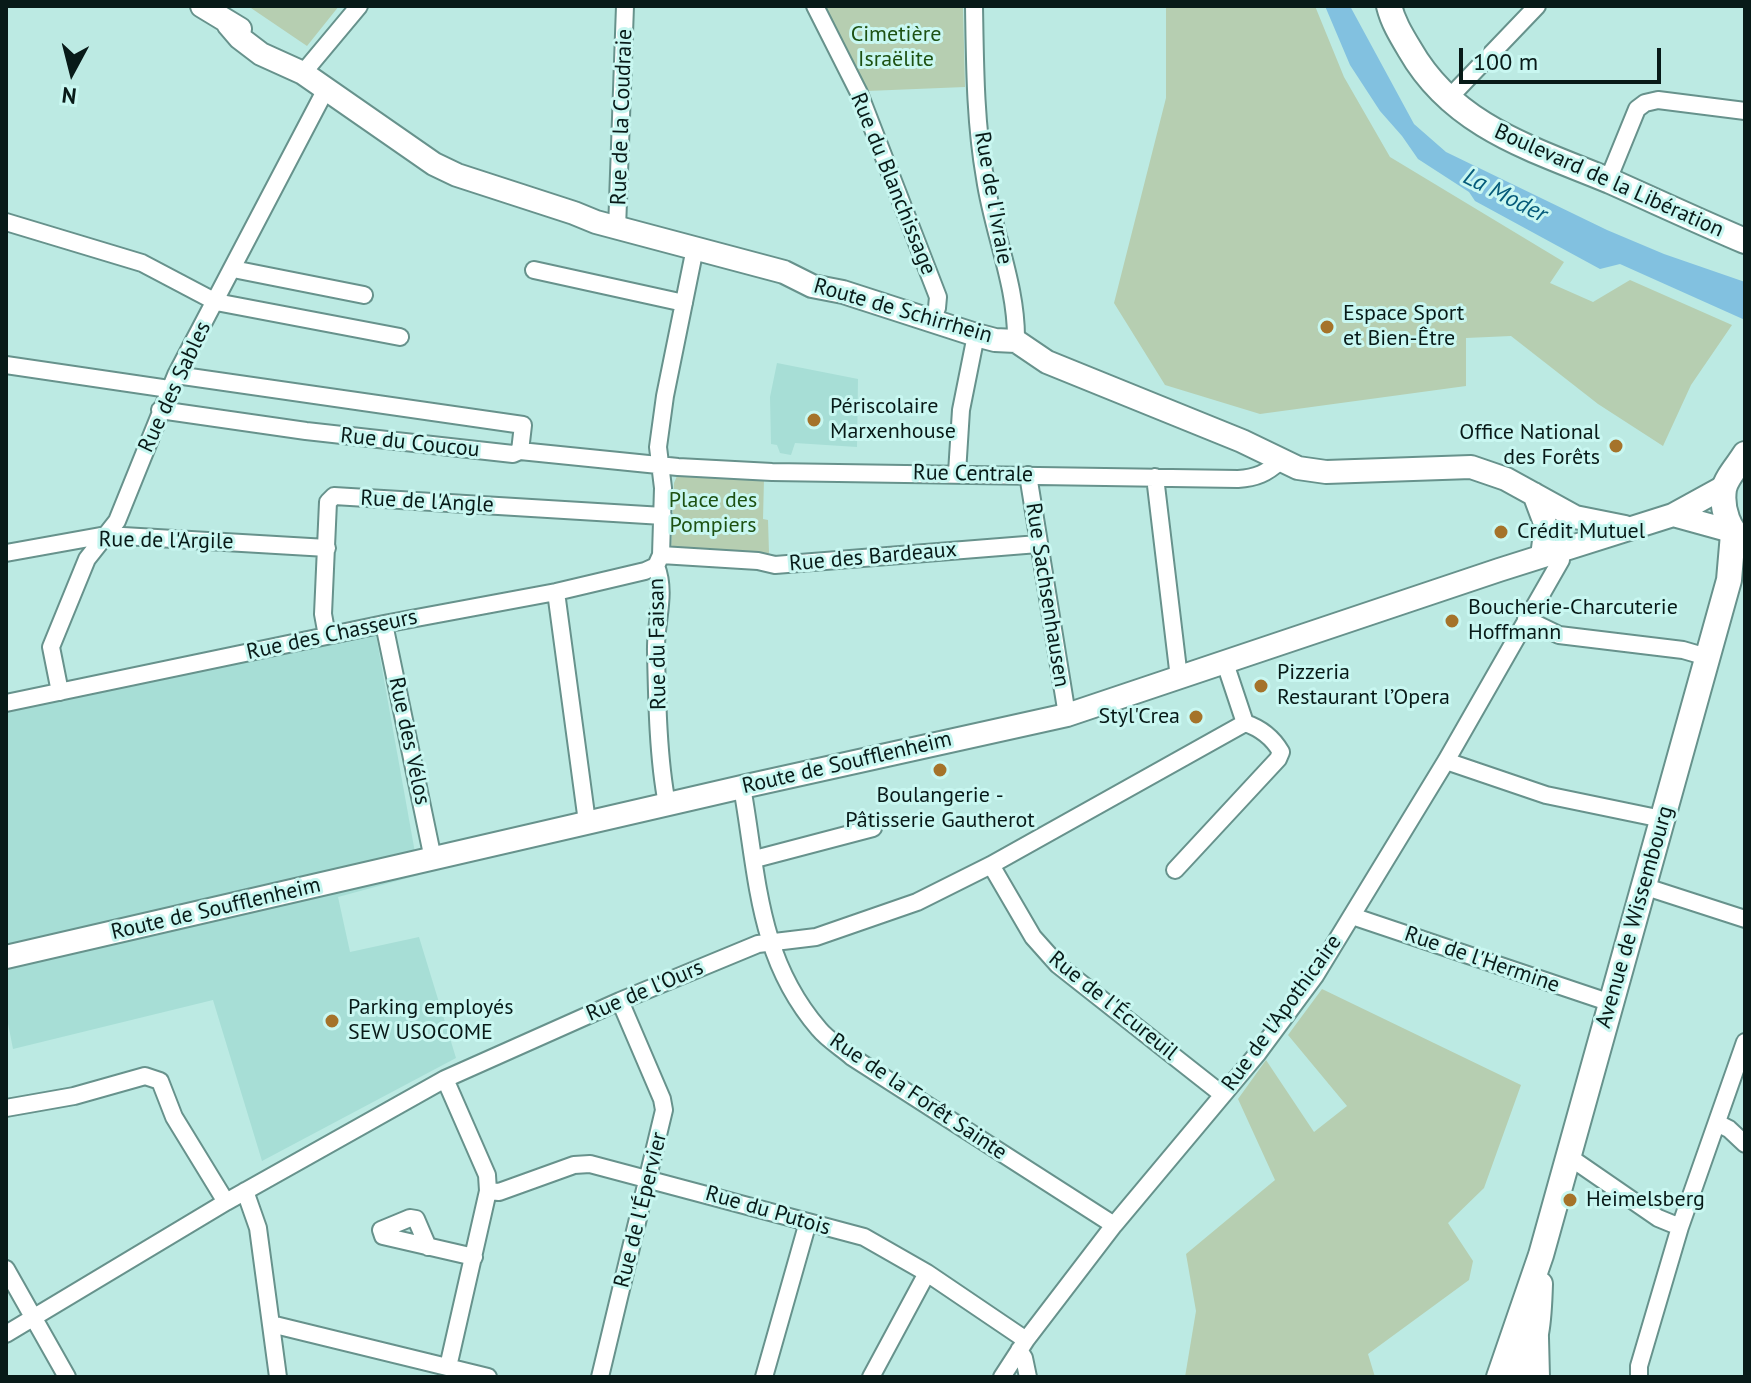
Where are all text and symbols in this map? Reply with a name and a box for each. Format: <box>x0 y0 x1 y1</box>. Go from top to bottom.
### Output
park label: Cimetière Israëlite <box>851 22 941 74</box>
street label: Rue de la Coudraie <box>606 28 638 206</box>
north arrow <box>32 32 112 112</box>
scale bar <box>1463 32 1665 82</box>
text: 100 m <box>1473 46 1538 77</box>
text: N <box>60 81 78 111</box>
street label: Rue du Blanchissage <box>844 89 942 279</box>
street label: Boulevard de la Libération <box>1490 118 1728 244</box>
street label: Rue de l'Ivraie <box>968 130 1018 266</box>
water label: La Moder <box>1458 163 1552 229</box>
street label: Route de Schirrhein <box>811 273 995 349</box>
place label: Espace Sport et Bien-Être <box>1343 301 1464 352</box>
street label: Rue des Sables <box>133 317 217 457</box>
marker: Espace Sport et Bien-Être <box>1318 318 1336 336</box>
place label: Périscolaire Marxenhouse <box>830 394 956 446</box>
marker: Périscolaire Marxenhouse <box>805 411 823 429</box>
place label: Office National des Forêts <box>1459 420 1600 472</box>
street label: Rue du Coucou <box>339 423 481 463</box>
marker: Office National des Forêts <box>1607 437 1625 455</box>
street label: Rue Centrale <box>913 460 1033 488</box>
street label: Rue de l'Angle <box>360 485 494 519</box>
park label: Place des Pompiers <box>669 488 757 540</box>
street label: Rue Sachsenhausen <box>1019 501 1075 689</box>
place label: Crédit Mutuel <box>1517 519 1645 545</box>
marker: Crédit Mutuel <box>1492 523 1510 541</box>
street label: Rue de l'Argile <box>98 527 234 555</box>
street label: Rue des Bardeaux <box>788 537 958 577</box>
street label: Rue du Faisan <box>644 578 672 710</box>
place label: Boucherie-Charcuterie Hoffmann <box>1468 595 1678 646</box>
street label: Rue des Chasseurs <box>244 604 420 666</box>
marker: Boucherie-Charcuterie Hoffmann <box>1443 612 1461 630</box>
place label: Pizzeria Restaurant l’Opera <box>1277 660 1450 712</box>
street label: Rue des Vélos <box>383 675 435 807</box>
marker: Pizzeria Restaurant l’Opera <box>1252 677 1270 695</box>
place label: Styl'Crea <box>1099 704 1180 730</box>
marker: Styl'Crea <box>1187 708 1205 726</box>
street label: Route de Soufflenheim <box>740 726 954 800</box>
marker: Boulangerie - Pâtisserie Gautherot <box>931 761 949 779</box>
place label: Boulangerie - Pâtisserie Gautherot <box>845 783 1035 834</box>
street label: Avenue de Wissembourg <box>1591 803 1679 1031</box>
street label: Route de Soufflenheim <box>109 872 323 946</box>
street label: Rue de l'Hermine <box>1401 921 1563 999</box>
street label: Rue de l'Apothicaire <box>1216 930 1348 1096</box>
street label: Rue de l'Écureuil <box>1043 946 1183 1066</box>
street label: Rue de l'Ours <box>582 954 708 1028</box>
place label: Parking employés SEW USOCOME <box>348 995 513 1046</box>
marker: Parking employés SEW USOCOME <box>323 1012 341 1030</box>
street label: Rue de la Forêt Sainte <box>824 1028 1012 1166</box>
street label: Rue de l'Épervier <box>609 1129 673 1291</box>
street label: Rue du Putois <box>702 1181 834 1241</box>
place label: Heimelsberg <box>1586 1187 1705 1213</box>
marker: Heimelsberg <box>1561 1191 1579 1209</box>

